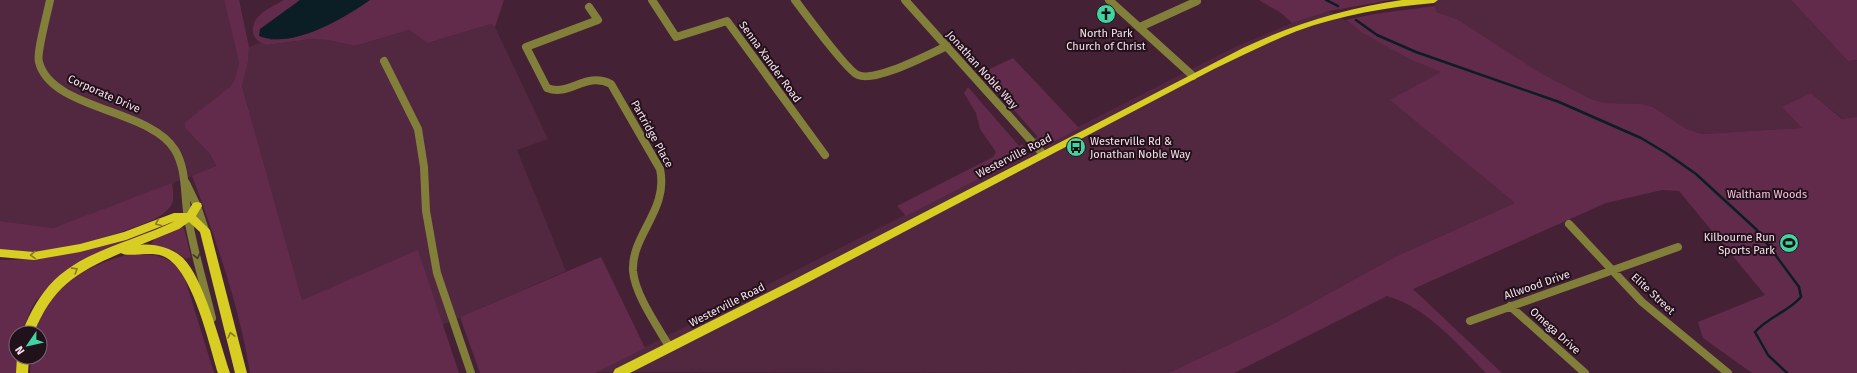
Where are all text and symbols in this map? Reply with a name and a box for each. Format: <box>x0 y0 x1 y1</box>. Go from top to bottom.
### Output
church icon: North Park Church of Christ <box>1095 3 1117 25</box>
street label: Senna Xander Road <box>736 19 804 105</box>
place label: North Park Church of Christ <box>1066 27 1146 53</box>
street label: Jonathan Noble Way <box>944 28 1021 112</box>
street label: Corporate Drive <box>66 72 142 116</box>
street label: Partridge Place <box>628 98 676 170</box>
street label: Westerville Road <box>974 131 1054 181</box>
place label: Westerville Rd & Jonathan Noble Way <box>1090 135 1191 161</box>
bus stop icon: Westerville Rd & Jonathan Noble Way <box>1065 136 1087 158</box>
park label: Waltham Woods <box>1727 188 1807 201</box>
one-way arrow <box>154 218 162 226</box>
place label: Kilbourne Run Sports Park <box>1704 231 1775 257</box>
sports icon: Kilbourne Run Sports Park <box>1778 232 1800 254</box>
one-way arrow <box>30 251 36 259</box>
one-way arrow <box>192 252 201 259</box>
one-way arrow <box>71 268 78 275</box>
street label: Allwood Drive <box>1502 268 1572 302</box>
street label: Elite Street <box>1629 271 1677 317</box>
street label: Westerville Road <box>687 280 767 330</box>
street label: Omega Drive <box>1527 305 1583 357</box>
north arrow <box>8 325 48 365</box>
one-way arrow <box>228 332 236 338</box>
text: N <box>13 344 28 357</box>

